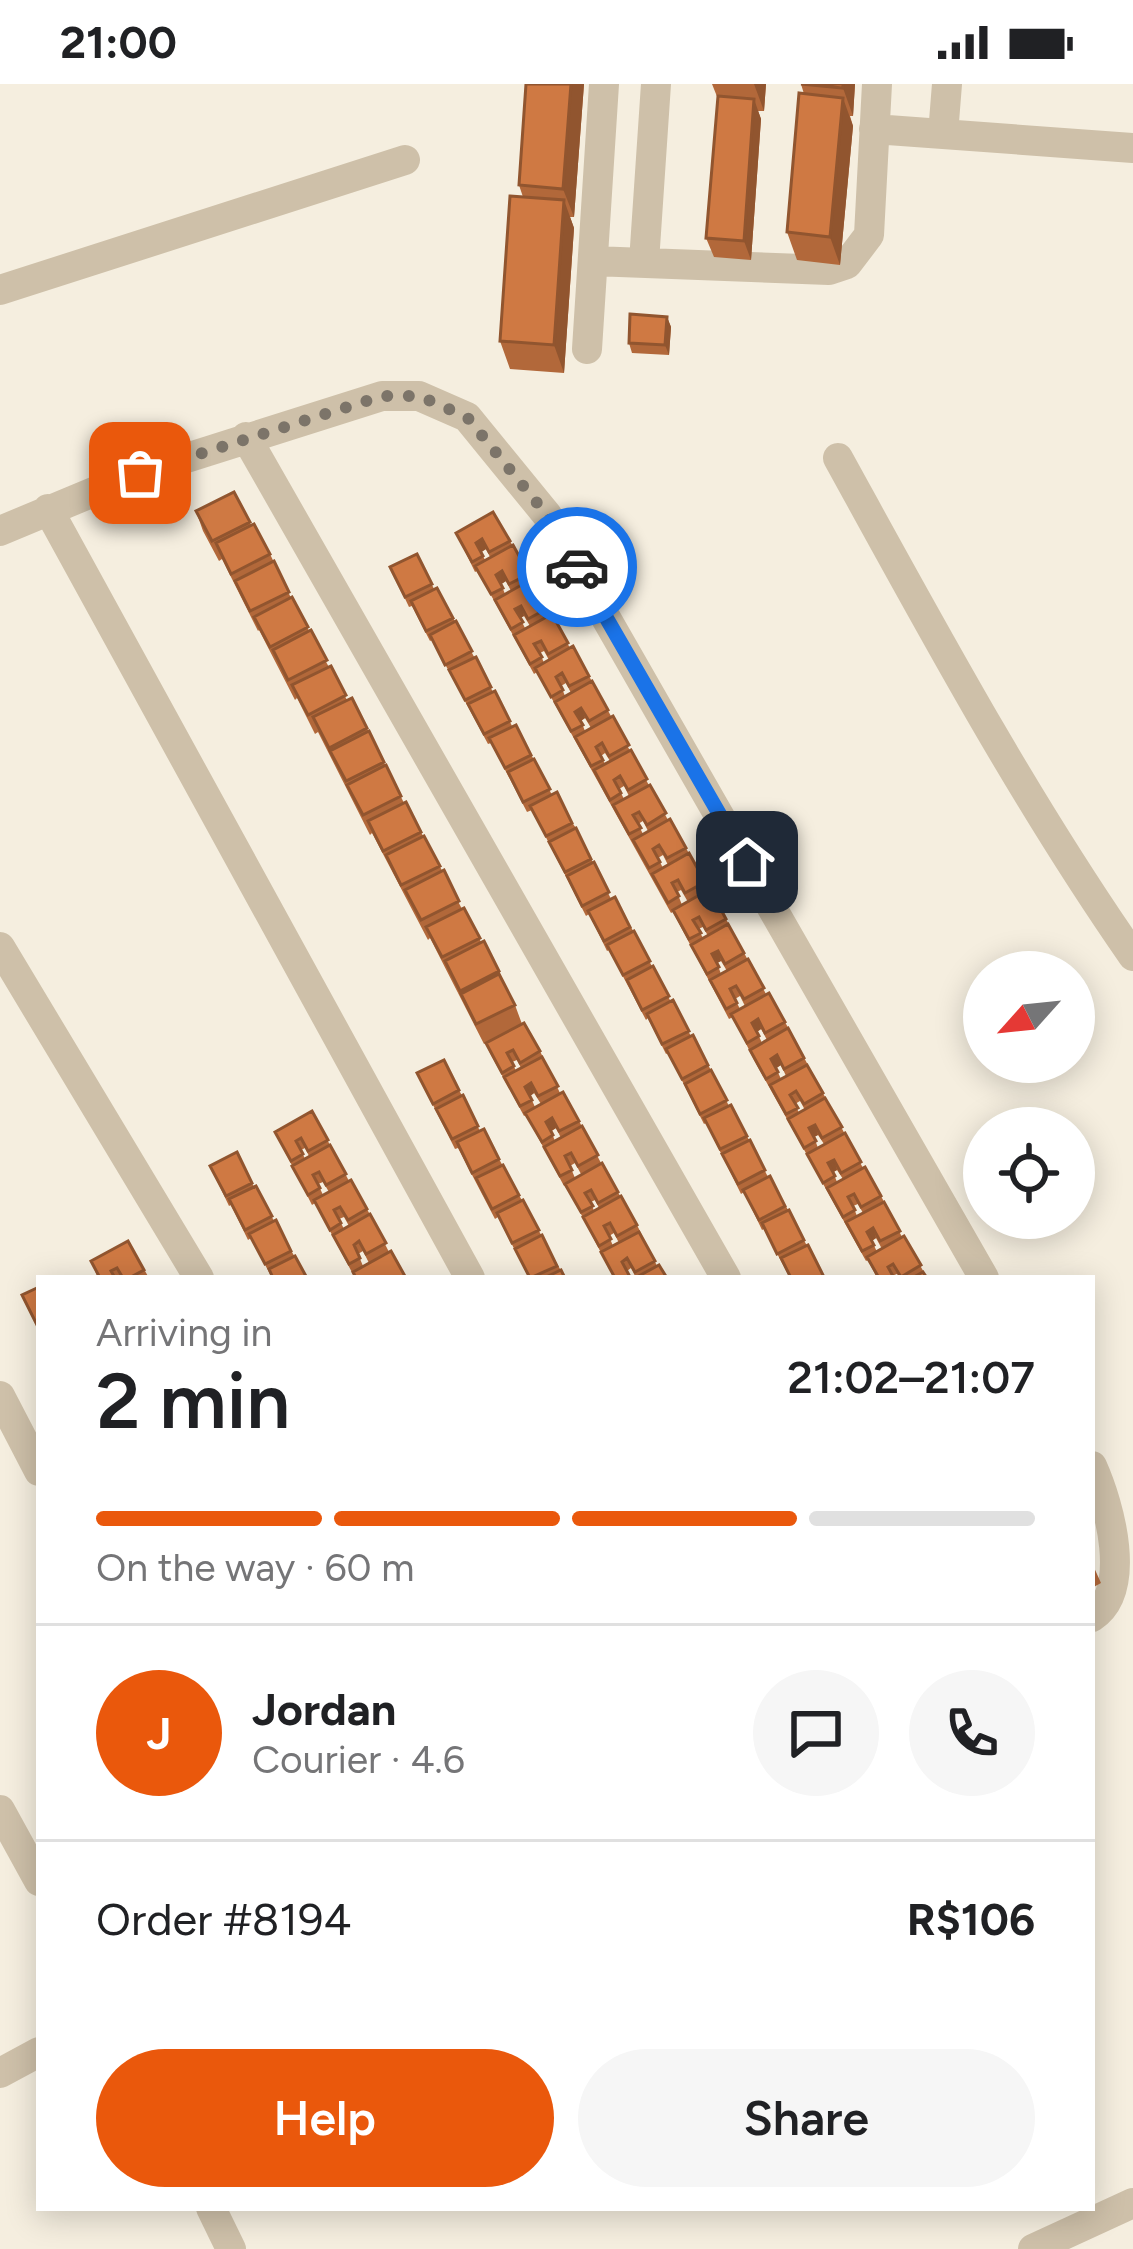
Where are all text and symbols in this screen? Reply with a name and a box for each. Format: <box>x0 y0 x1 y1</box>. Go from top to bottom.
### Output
text: 21:00 <box>60 15 177 69</box>
pin <box>89 422 191 524</box>
icon: bag <box>107 440 173 506</box>
courier <box>517 507 637 627</box>
icon: car <box>544 534 610 600</box>
pin <box>696 811 798 913</box>
icon: home <box>714 829 780 895</box>
north arrow <box>963 951 1095 1083</box>
map controls <box>963 951 1095 1239</box>
button: locate <box>963 1107 1095 1239</box>
text: Arriving in <box>96 1309 272 1356</box>
text: 21:02–21:07 <box>787 1350 1035 1404</box>
text: 2 min <box>96 1354 290 1448</box>
text: On the way · 60 m <box>96 1544 414 1591</box>
button: chat <box>753 1670 879 1796</box>
button: phone <box>909 1670 1035 1796</box>
text: Jordan <box>252 1682 396 1736</box>
text: J <box>147 1706 171 1760</box>
text: Courier · 4.6 <box>252 1736 465 1783</box>
text: Order #8194 <box>96 1892 351 1946</box>
text: R$106 <box>907 1892 1035 1946</box>
button: Help <box>96 2049 554 2187</box>
button: Share <box>578 2049 1035 2187</box>

